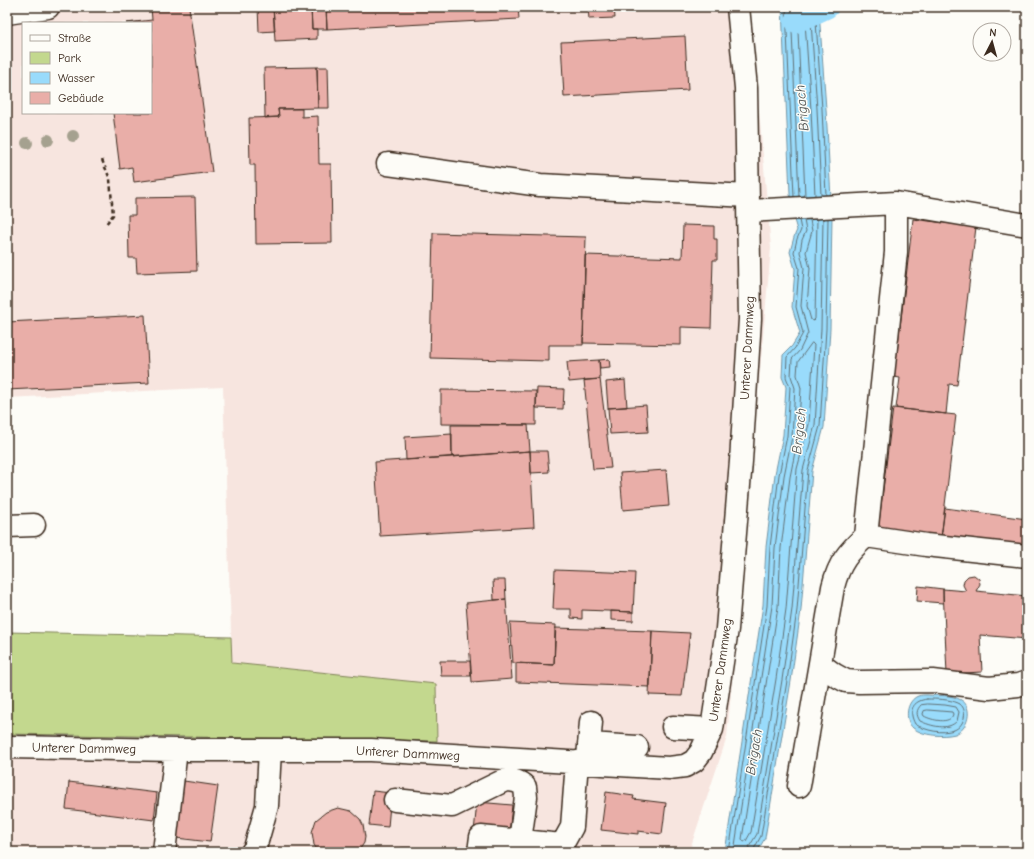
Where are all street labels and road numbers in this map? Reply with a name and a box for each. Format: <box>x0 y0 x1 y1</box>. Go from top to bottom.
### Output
street label: Unterer Dammweg <box>737 296 757 400</box>
street label: Unterer Dammweg <box>705 617 735 723</box>
street label: Unterer Dammweg <box>32 740 136 756</box>
street label: Unterer Dammweg <box>356 743 460 763</box>

